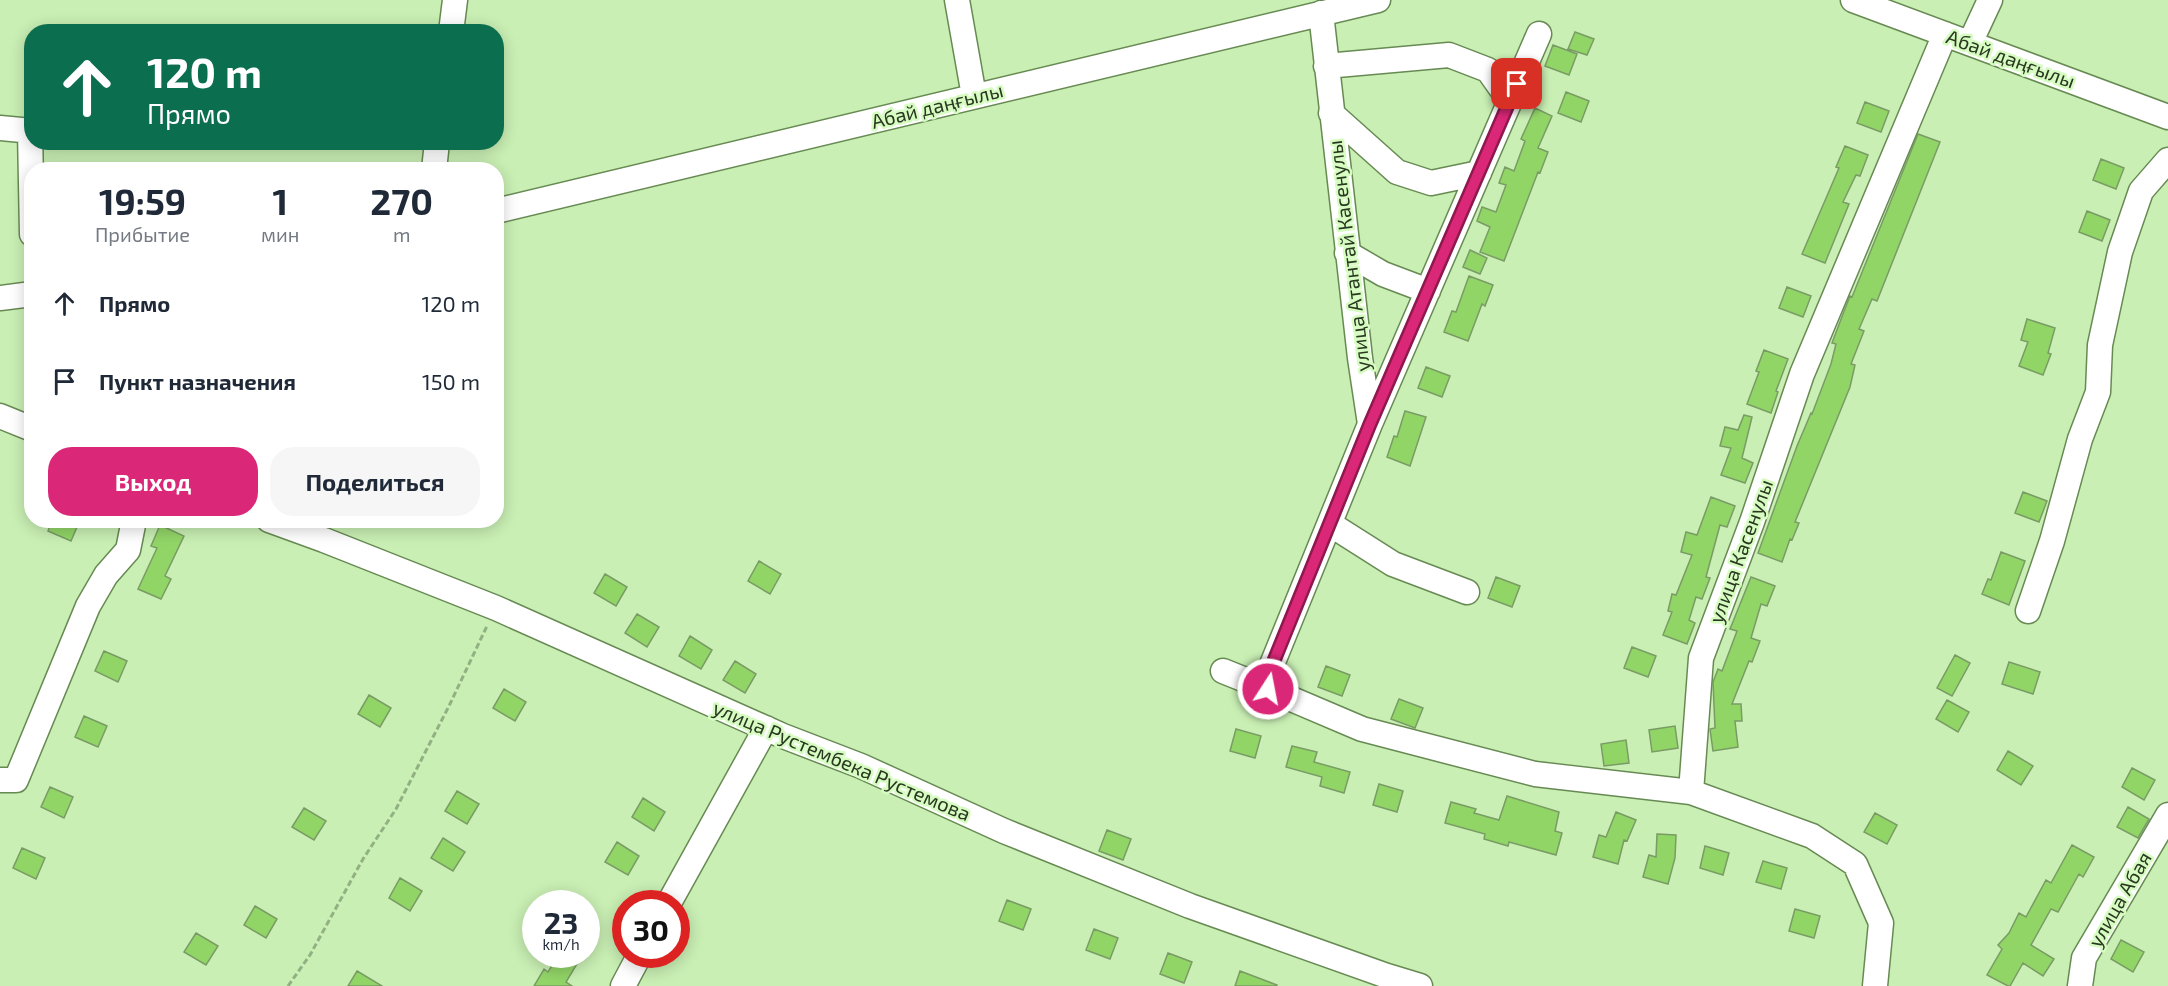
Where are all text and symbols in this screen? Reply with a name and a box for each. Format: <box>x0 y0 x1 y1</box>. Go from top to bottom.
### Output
street label: Абай даңғылы <box>1943 24 2079 92</box>
text: 120 m <box>147 46 262 96</box>
icon: ahead <box>48 48 126 126</box>
pin <box>1491 58 1542 109</box>
icon: arrive <box>1500 67 1533 100</box>
street label: Абай даңғылы <box>869 77 1005 133</box>
text: Прямо <box>147 97 231 129</box>
street label: улица Атантай Касенулы <box>1322 139 1375 373</box>
text: 19:59 <box>99 179 186 222</box>
text: 1 <box>272 179 288 222</box>
text: 270 <box>370 179 433 222</box>
text: Прибытие <box>95 222 190 246</box>
text: мин <box>261 222 299 246</box>
text: m <box>393 222 410 246</box>
icon: ahead <box>48 287 81 320</box>
text: Прямо <box>99 290 170 316</box>
text: 120 m <box>421 290 480 316</box>
icon: arrive <box>48 365 81 398</box>
text: Пункт назначения <box>99 368 296 394</box>
text: 150 m <box>422 368 480 394</box>
button: Выход <box>48 447 258 516</box>
button: Поделиться <box>270 447 480 516</box>
street label: улица Касенулы <box>1703 476 1778 626</box>
position arrow <box>1236 657 1300 721</box>
street label: улица Рустембека Рустемова <box>709 695 974 826</box>
street label: улица Абая <box>2082 847 2157 951</box>
speed limit sign: 30 <box>612 890 690 968</box>
text: 23 <box>544 904 578 940</box>
text: km/h <box>542 935 580 953</box>

